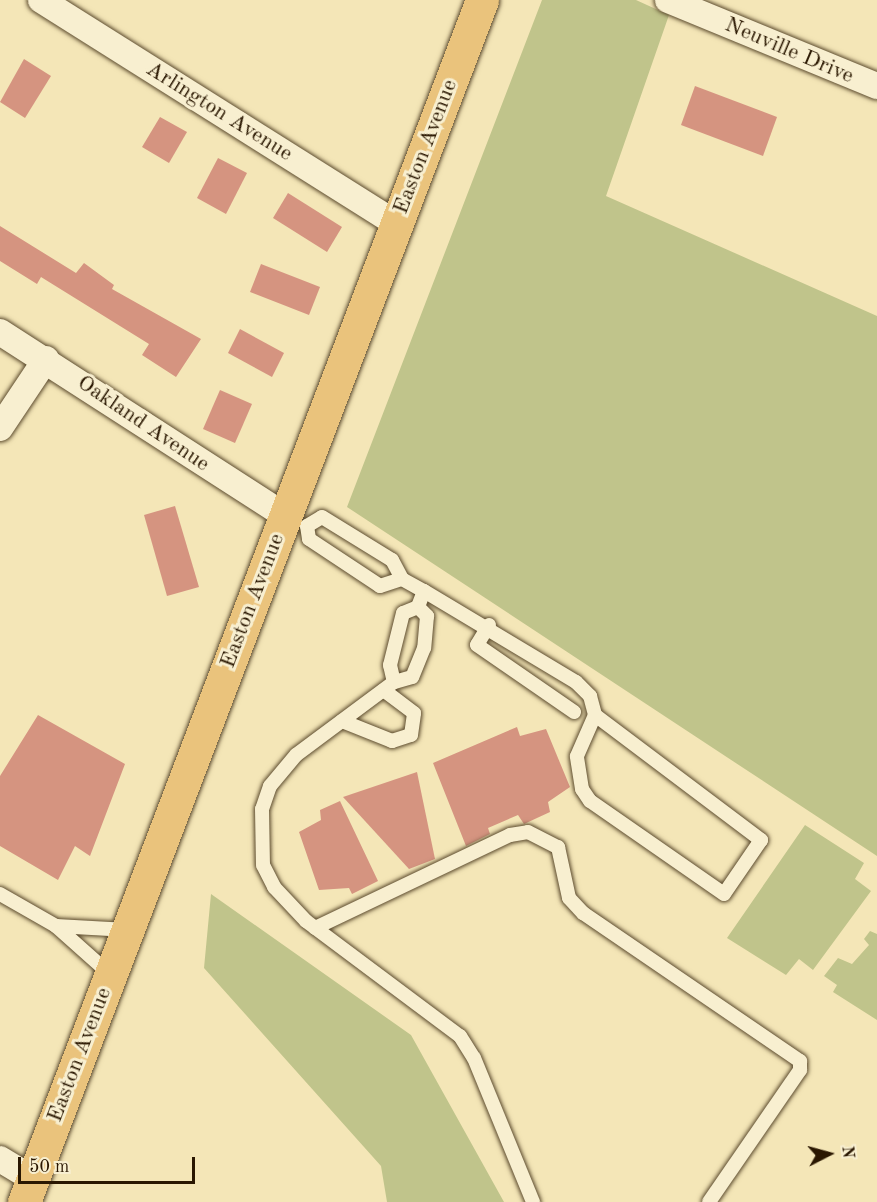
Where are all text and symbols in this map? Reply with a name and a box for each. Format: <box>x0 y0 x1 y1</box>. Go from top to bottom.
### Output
street label: Neuville Drive <box>721 12 857 90</box>
street label: Arlington Avenue <box>141 56 297 168</box>
street label: Easton Avenue <box>388 76 464 218</box>
street label: Oakland Avenue <box>72 370 214 478</box>
street label: Easton Avenue <box>215 530 291 672</box>
street label: Easton Avenue <box>42 984 118 1126</box>
north arrow <box>799 1124 859 1184</box>
scale bar <box>21 1145 198 1183</box>
text: N <box>838 1145 855 1159</box>
text: 50 m <box>29 1158 69 1176</box>

